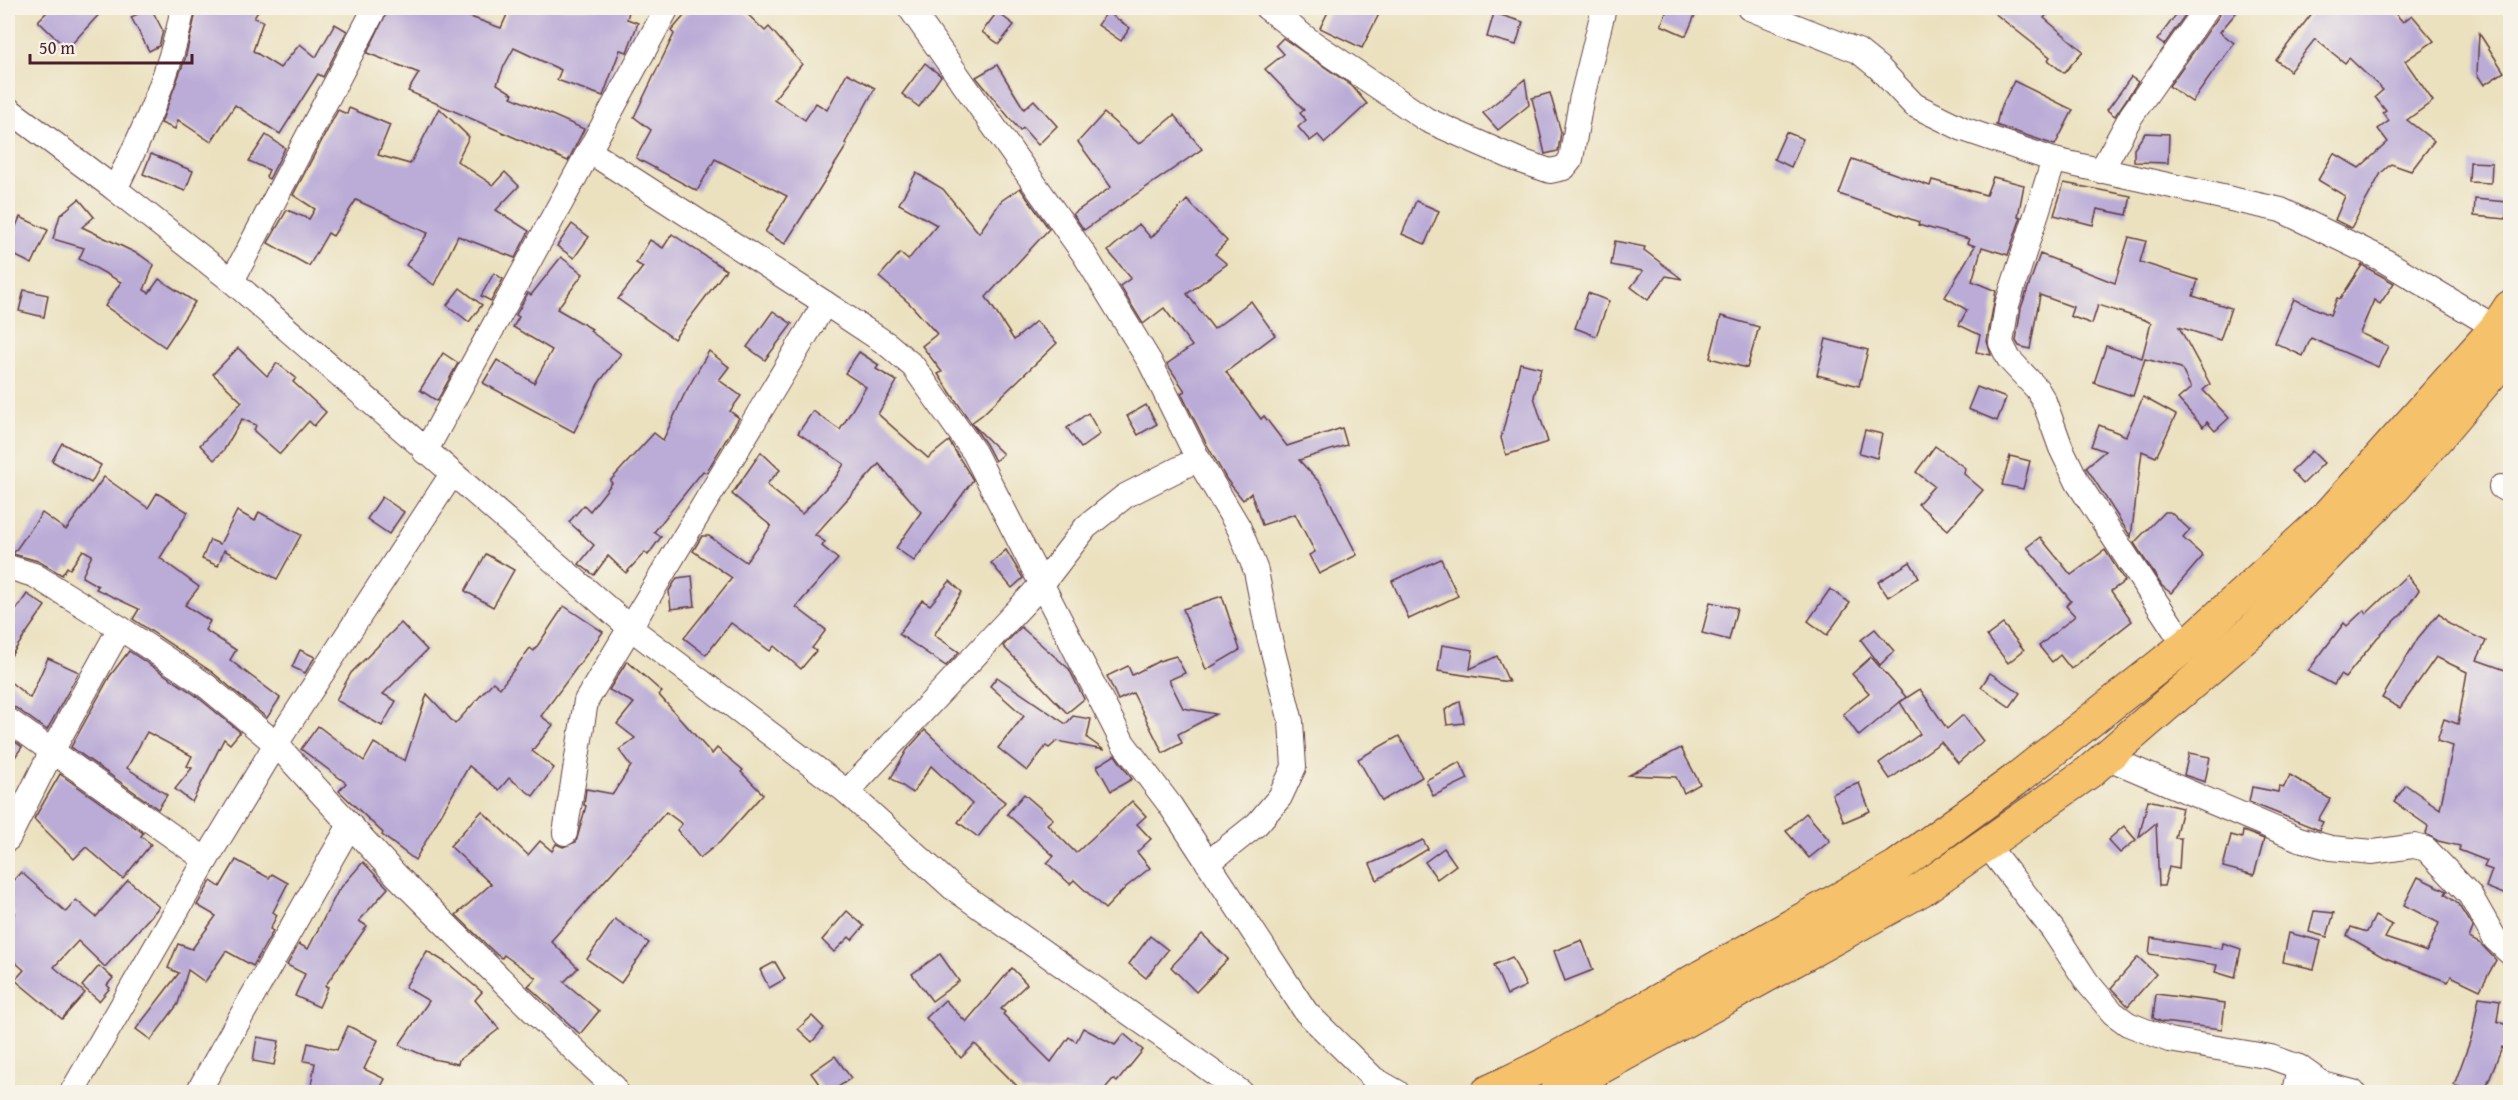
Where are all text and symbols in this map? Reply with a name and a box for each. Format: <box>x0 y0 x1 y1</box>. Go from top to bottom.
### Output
scale bar <box>30 27 192 65</box>
text: 50 m <box>39 34 75 61</box>

